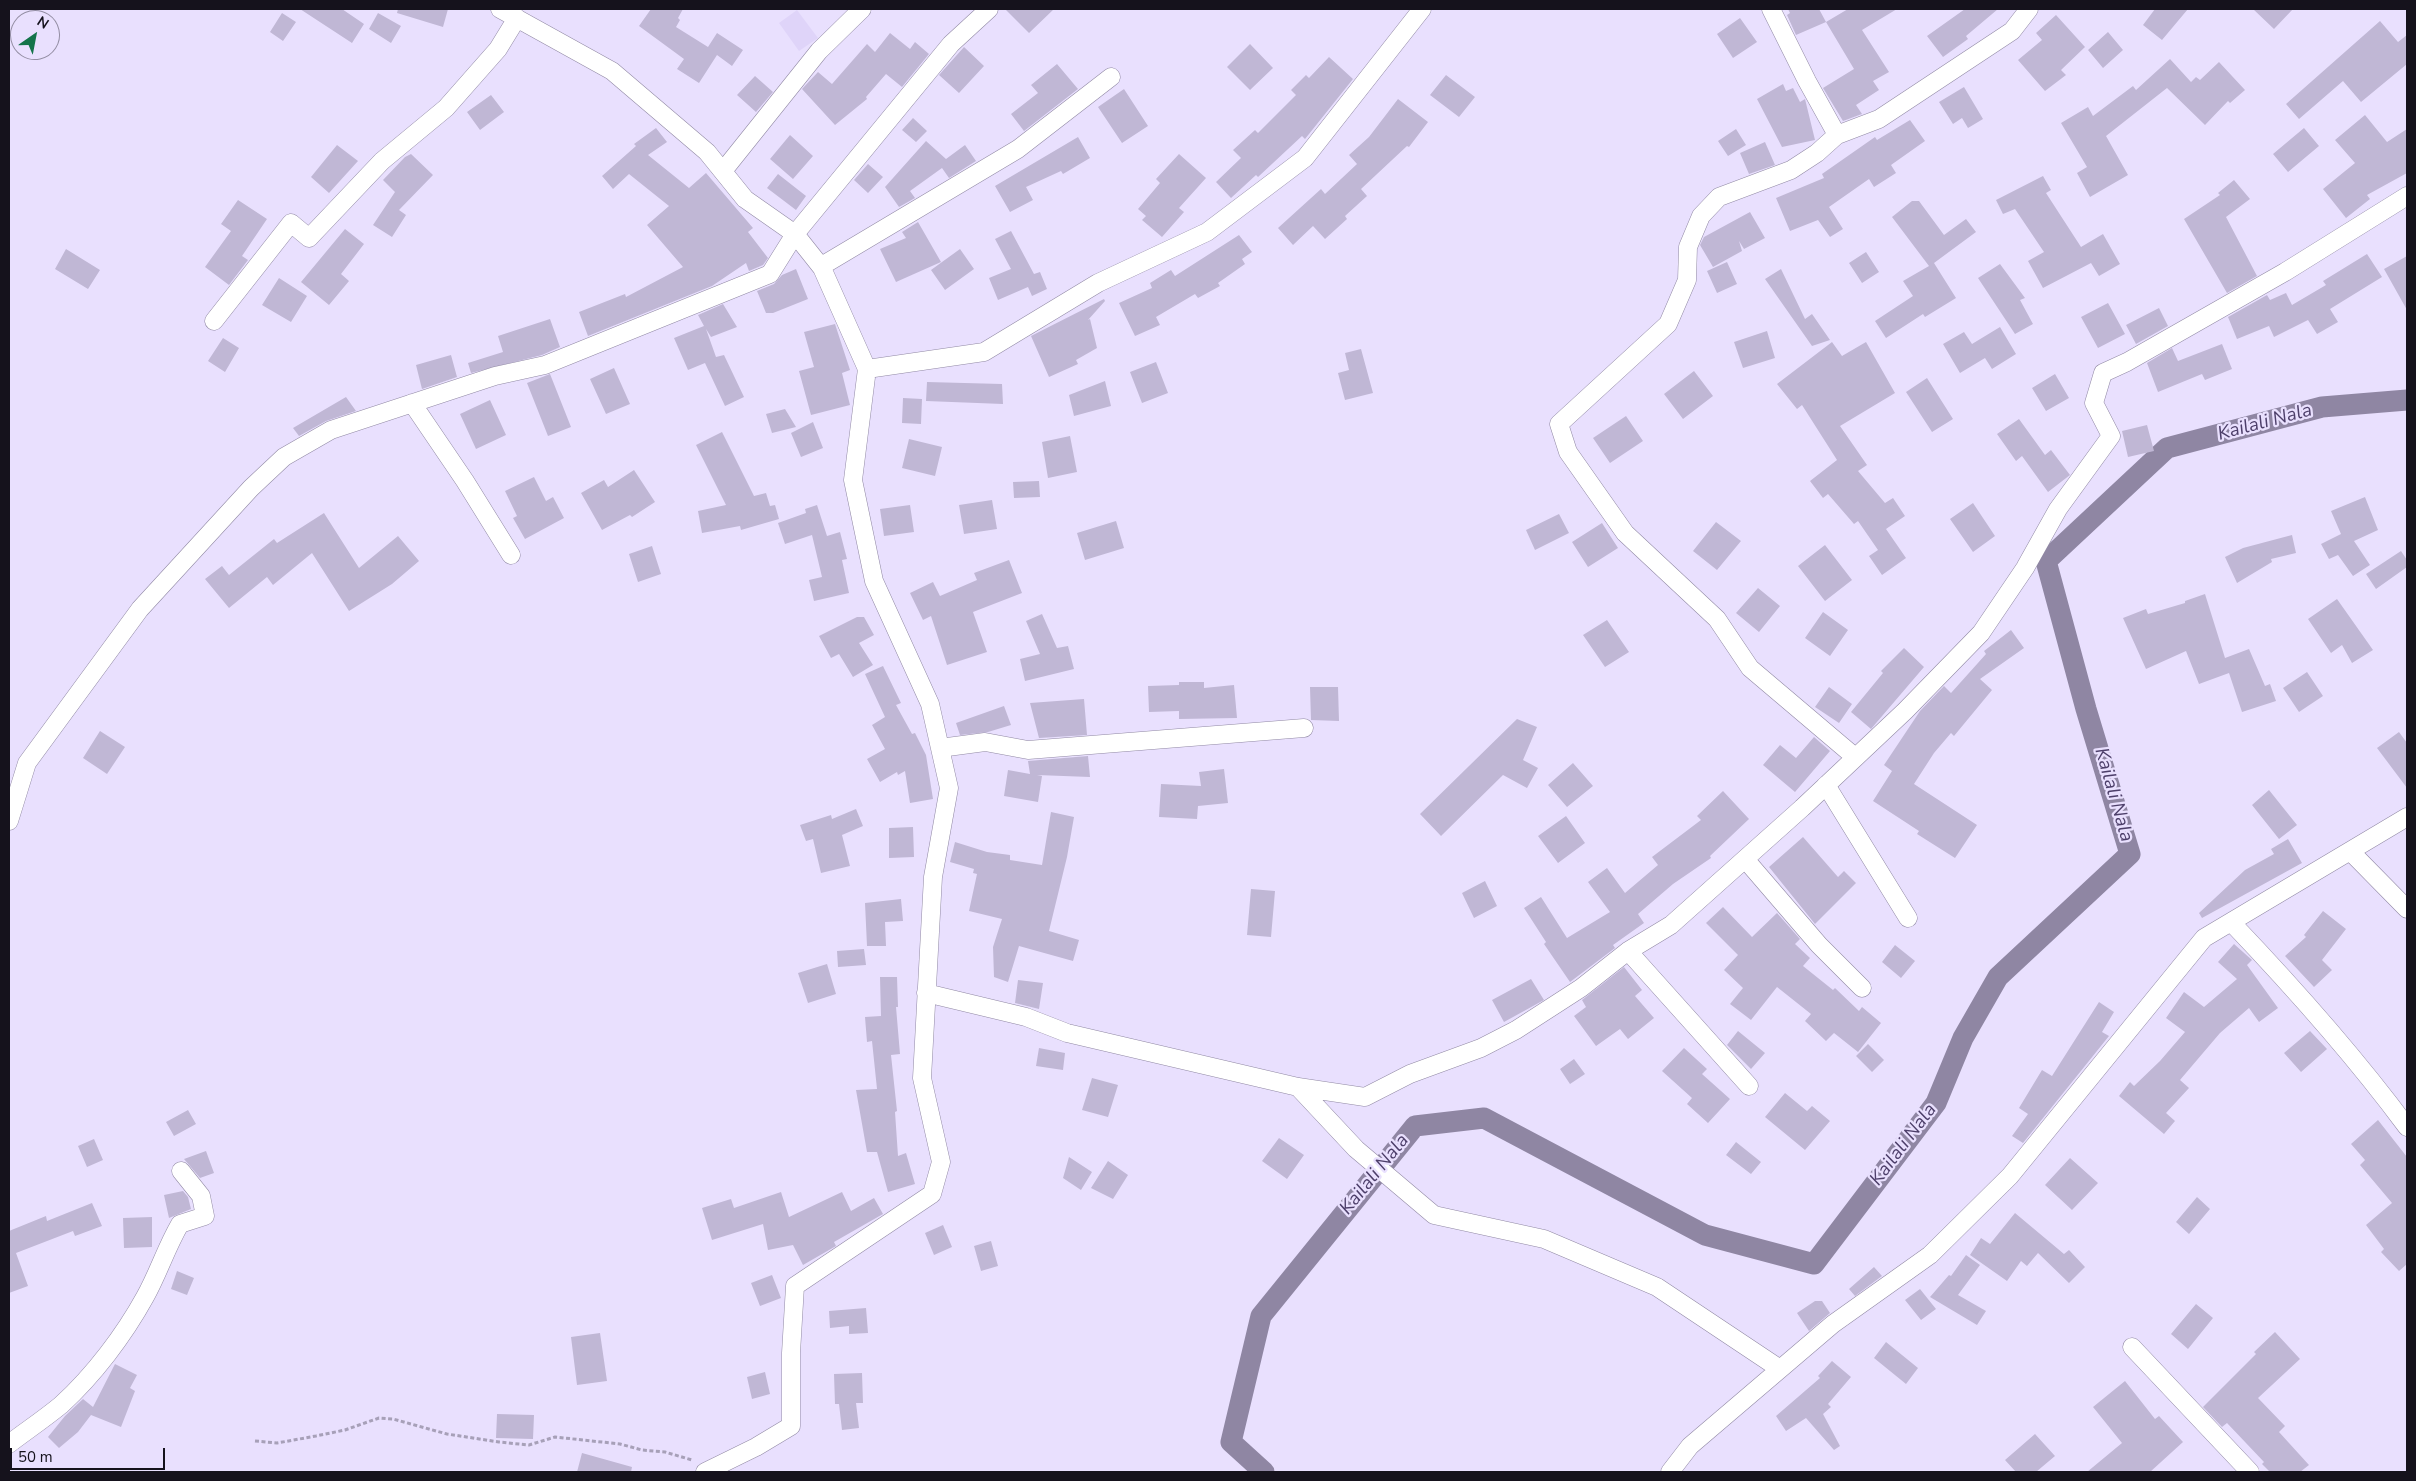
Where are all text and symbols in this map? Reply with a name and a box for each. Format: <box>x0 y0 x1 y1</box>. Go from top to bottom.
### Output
north arrow <box>10 10 60 60</box>
text: N <box>33 12 52 34</box>
water label: Kailali Nala <box>2215 399 2315 447</box>
water label: Kailali Nala <box>2089 745 2137 845</box>
water label: Kailali Nala <box>1866 1099 1942 1191</box>
water label: Kailali Nala <box>1336 1130 1414 1220</box>
scale bar <box>12 1438 168 1470</box>
text: 50 m <box>18 1447 53 1467</box>

